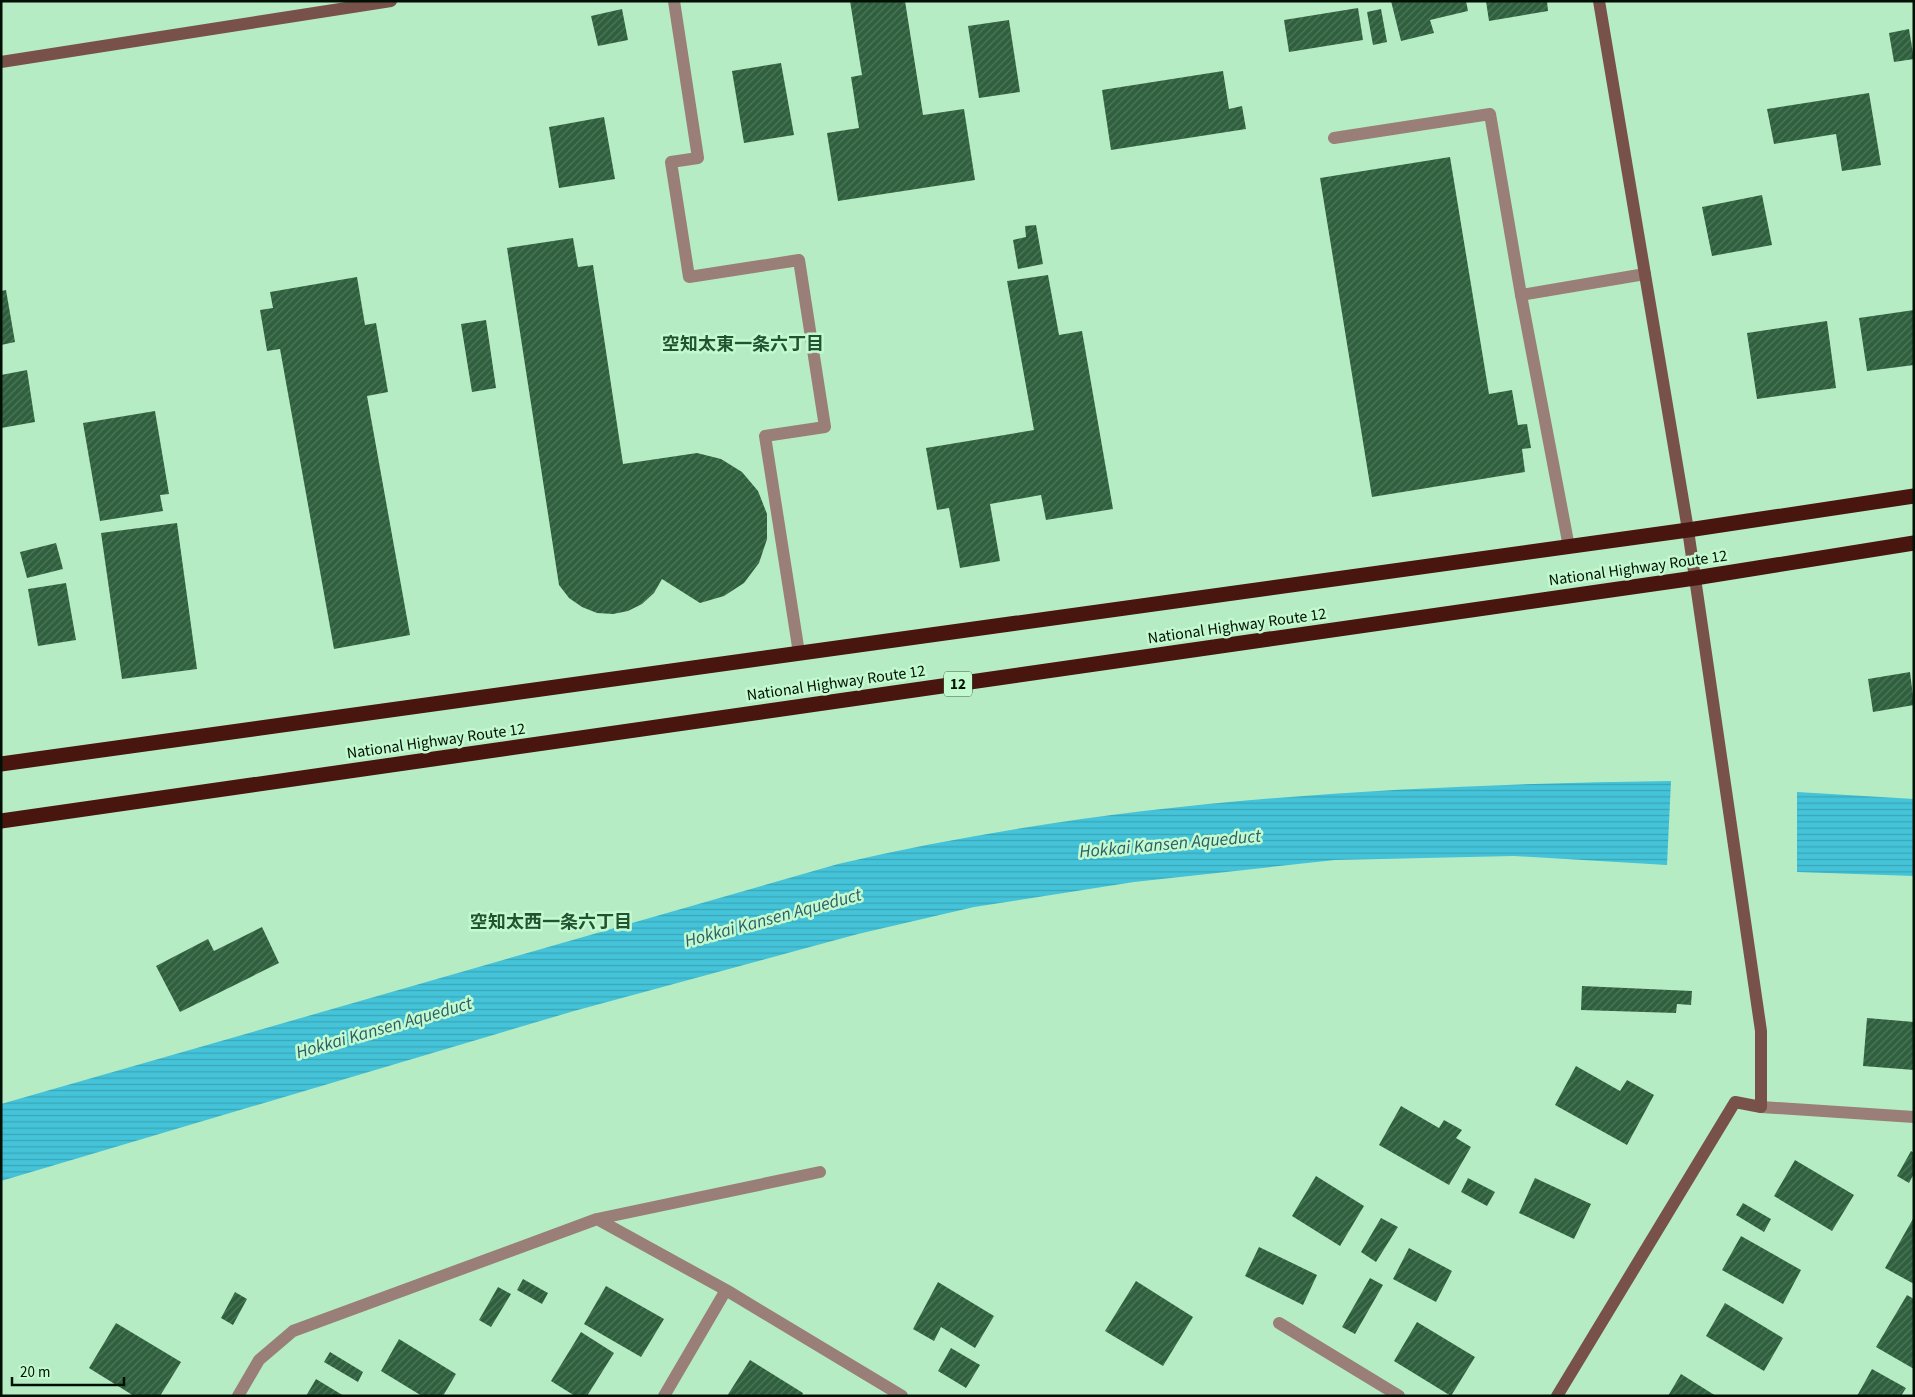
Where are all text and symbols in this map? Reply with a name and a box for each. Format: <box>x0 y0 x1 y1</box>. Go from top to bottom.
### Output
district label: 空知太東一条六丁目 <box>662 332 824 357</box>
street label: National Highway Route 12 <box>1547 545 1729 591</box>
street label: National Highway Route 12 <box>1146 603 1328 649</box>
street label: National Highway Route 12 <box>745 660 927 706</box>
road number: 12 <box>944 672 972 696</box>
street label: National Highway Route 12 <box>345 718 527 764</box>
water label: Hokkai Kansen Aqueduct <box>1078 824 1263 864</box>
water label: Hokkai Kansen Aqueduct <box>682 882 865 954</box>
district label: 空知太西一条六丁目 <box>470 910 632 935</box>
water label: Hokkai Kansen Aqueduct <box>293 991 476 1065</box>
scale bar <box>12 1354 125 1386</box>
text: 20 m <box>20 1362 50 1383</box>

